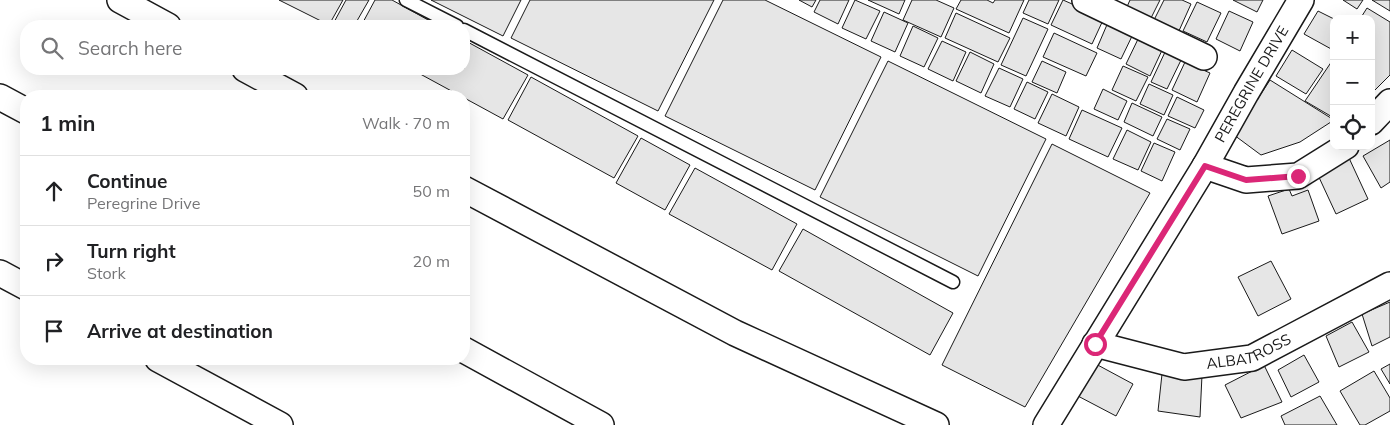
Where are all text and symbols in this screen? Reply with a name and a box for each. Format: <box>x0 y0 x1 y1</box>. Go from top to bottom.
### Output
map controls <box>1330 15 1375 150</box>
button: + <box>1330 15 1375 60</box>
search box <box>20 20 470 75</box>
street label: PEREGRINE DRIVE <box>1210 22 1293 146</box>
icon: search <box>38 34 66 62</box>
text: Search here <box>78 36 182 60</box>
button: − <box>1330 60 1375 105</box>
button: locate <box>1330 105 1375 150</box>
text: 1 min <box>40 110 95 136</box>
text: Walk · 70 m <box>362 113 450 133</box>
route end <box>1287 165 1310 188</box>
text: Continue <box>87 169 167 193</box>
icon: ahead <box>40 177 68 205</box>
text: 50 m <box>413 181 450 201</box>
text: Peregrine Drive <box>87 193 200 213</box>
text: Turn right <box>87 239 176 263</box>
icon: right <box>40 247 68 275</box>
text: 20 m <box>413 251 450 271</box>
text: Stork <box>87 263 126 283</box>
icon: arrive <box>40 317 68 345</box>
text: Arrive at destination <box>87 319 273 343</box>
street label: ALBATROSS <box>1205 329 1294 373</box>
route start <box>1084 333 1107 356</box>

